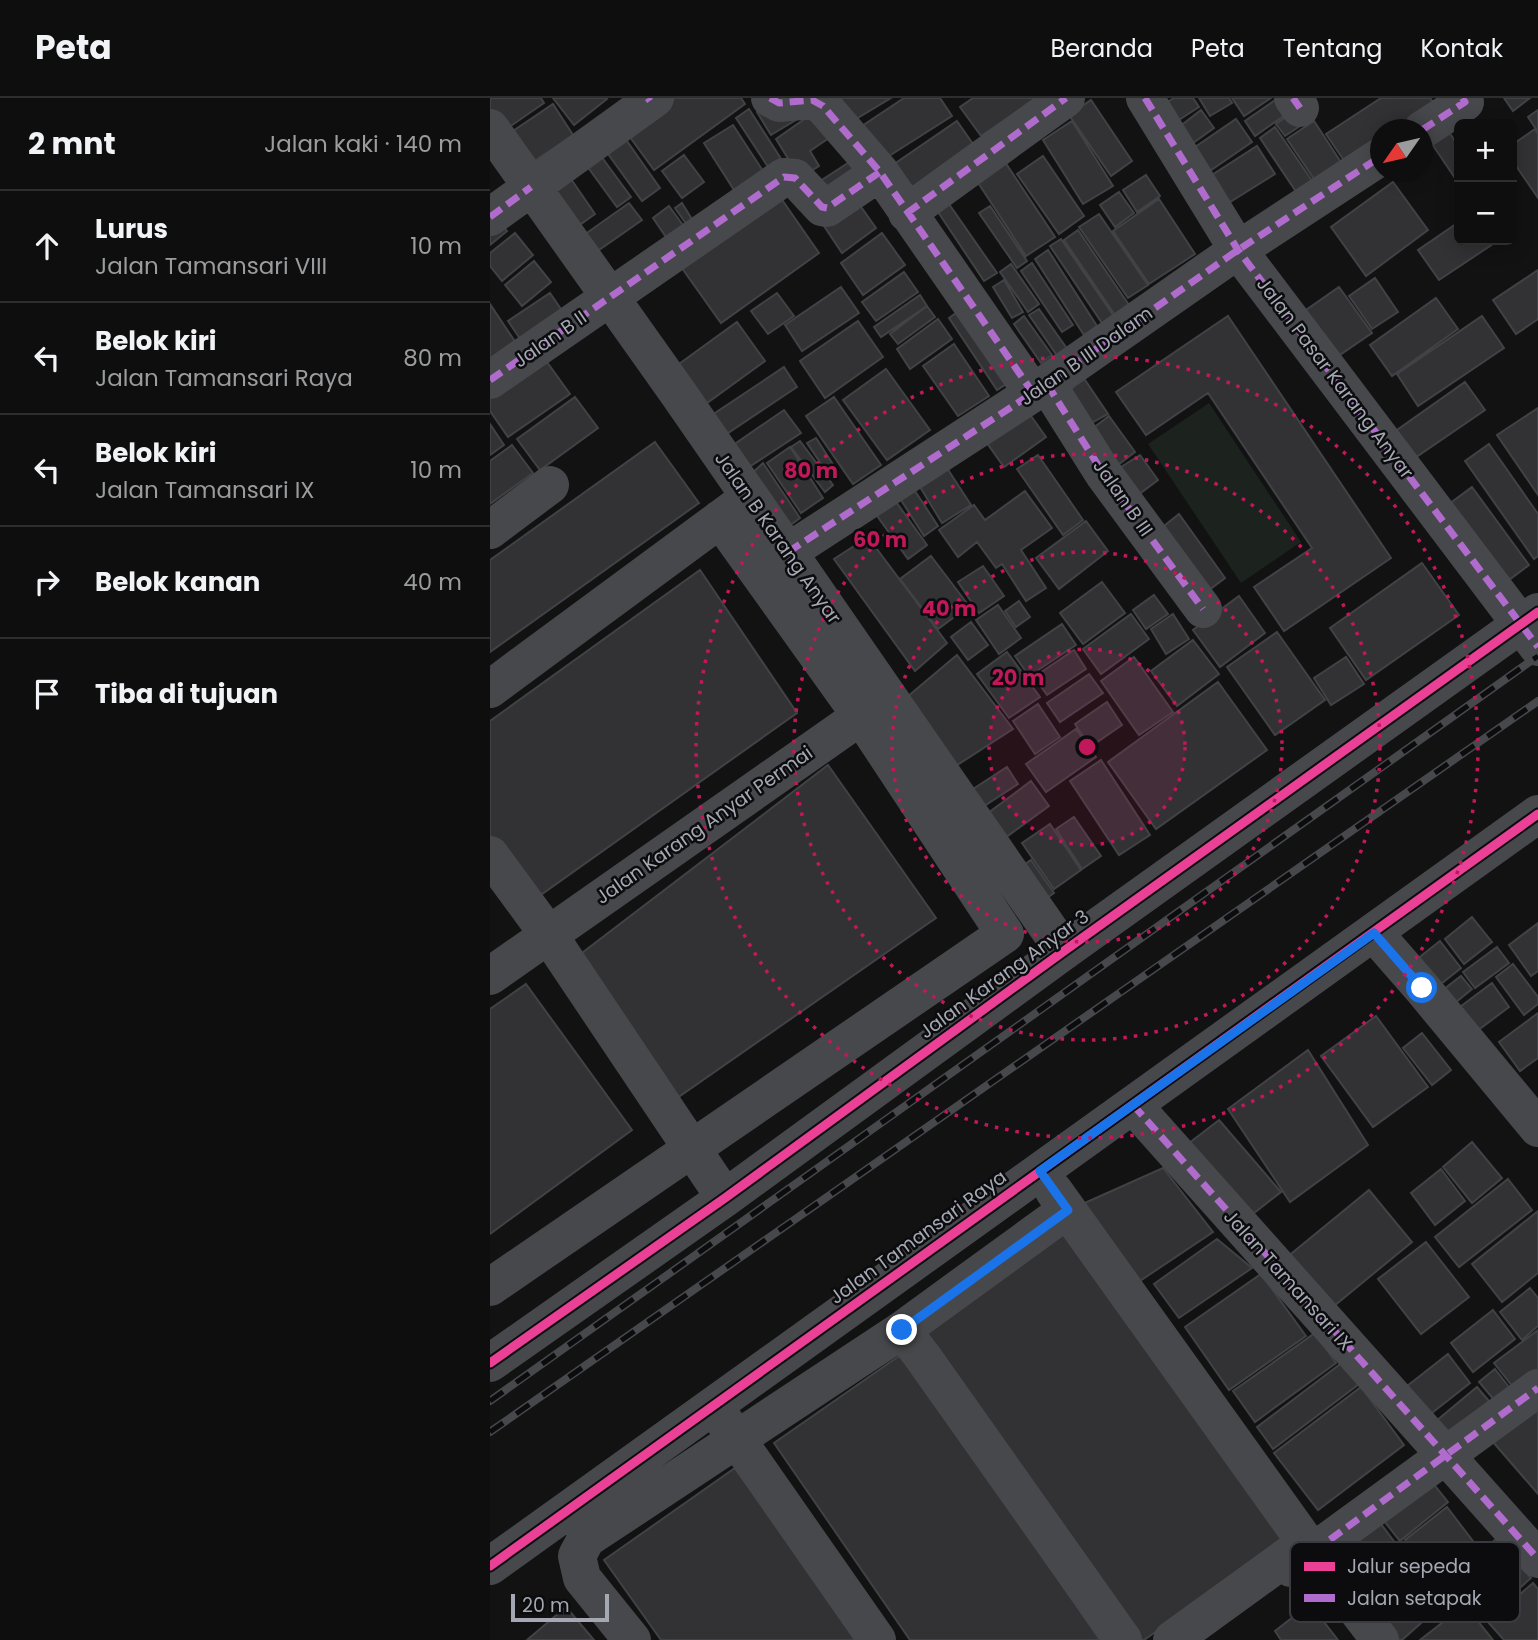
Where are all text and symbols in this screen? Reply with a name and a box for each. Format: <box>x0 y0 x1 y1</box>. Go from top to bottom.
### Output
text: Peta <box>35 24 112 71</box>
text: Beranda <box>1050 32 1153 65</box>
text: Peta <box>1191 32 1245 65</box>
text: Tentang <box>1283 32 1383 65</box>
text: Kontak <box>1421 32 1503 65</box>
north arrow <box>1370 119 1433 182</box>
map controls <box>1454 119 1517 245</box>
button: + <box>1454 119 1517 182</box>
text: 2 mnt <box>28 122 116 165</box>
text: Jalan kaki · 140 m <box>264 128 462 160</box>
button: − <box>1454 182 1517 245</box>
text: Lurus <box>95 211 168 247</box>
icon: ahead <box>28 227 66 265</box>
text: 10 m <box>410 230 462 262</box>
text: Jalan Tamansari VIII <box>95 250 327 282</box>
street label: Jalan Pasar Karang Anyar <box>1250 272 1420 484</box>
street label: Jalan B III Dalam <box>1014 300 1158 412</box>
street label: Jalan B II <box>508 304 592 374</box>
text: Belok kiri <box>95 323 217 359</box>
icon: left <box>28 339 66 377</box>
text: 80 m <box>403 342 462 374</box>
text: Jalan Tamansari Raya <box>95 362 353 394</box>
text: Belok kiri <box>95 435 217 471</box>
street label: Jalan B Karang Anyar <box>708 447 848 629</box>
icon: left <box>28 451 66 489</box>
text: 10 m <box>410 454 462 486</box>
street label: Jalan B III <box>1087 454 1159 542</box>
text: 80 m <box>784 456 838 485</box>
text: Jalan Tamansari IX <box>95 474 315 506</box>
text: 60 m <box>853 525 907 554</box>
icon: right <box>28 563 66 601</box>
text: Belok kanan <box>95 564 260 600</box>
text: 40 m <box>403 566 462 598</box>
text: 40 m <box>922 594 976 623</box>
text: 20 m <box>992 663 1044 692</box>
icon: arrive <box>28 675 66 713</box>
text: Tiba di tujuan <box>95 676 278 712</box>
centre of rings <box>1075 735 1099 759</box>
street label: Jalan Karang Anyar Permai <box>590 740 818 910</box>
street label: Jalan Karang Anyar 3 <box>914 903 1094 1045</box>
route start <box>1406 972 1437 1003</box>
street label: Jalan Tamansari Raya <box>824 1164 1012 1310</box>
street label: Jalan Tamansari IX <box>1217 1204 1359 1356</box>
route end <box>886 1314 917 1345</box>
legend <box>1290 1542 1520 1622</box>
text: Jalur sepeda <box>1347 1553 1471 1580</box>
text: Jalan setapak <box>1347 1585 1482 1612</box>
scale bar <box>511 1591 609 1623</box>
text: 20 m <box>522 1592 570 1619</box>

